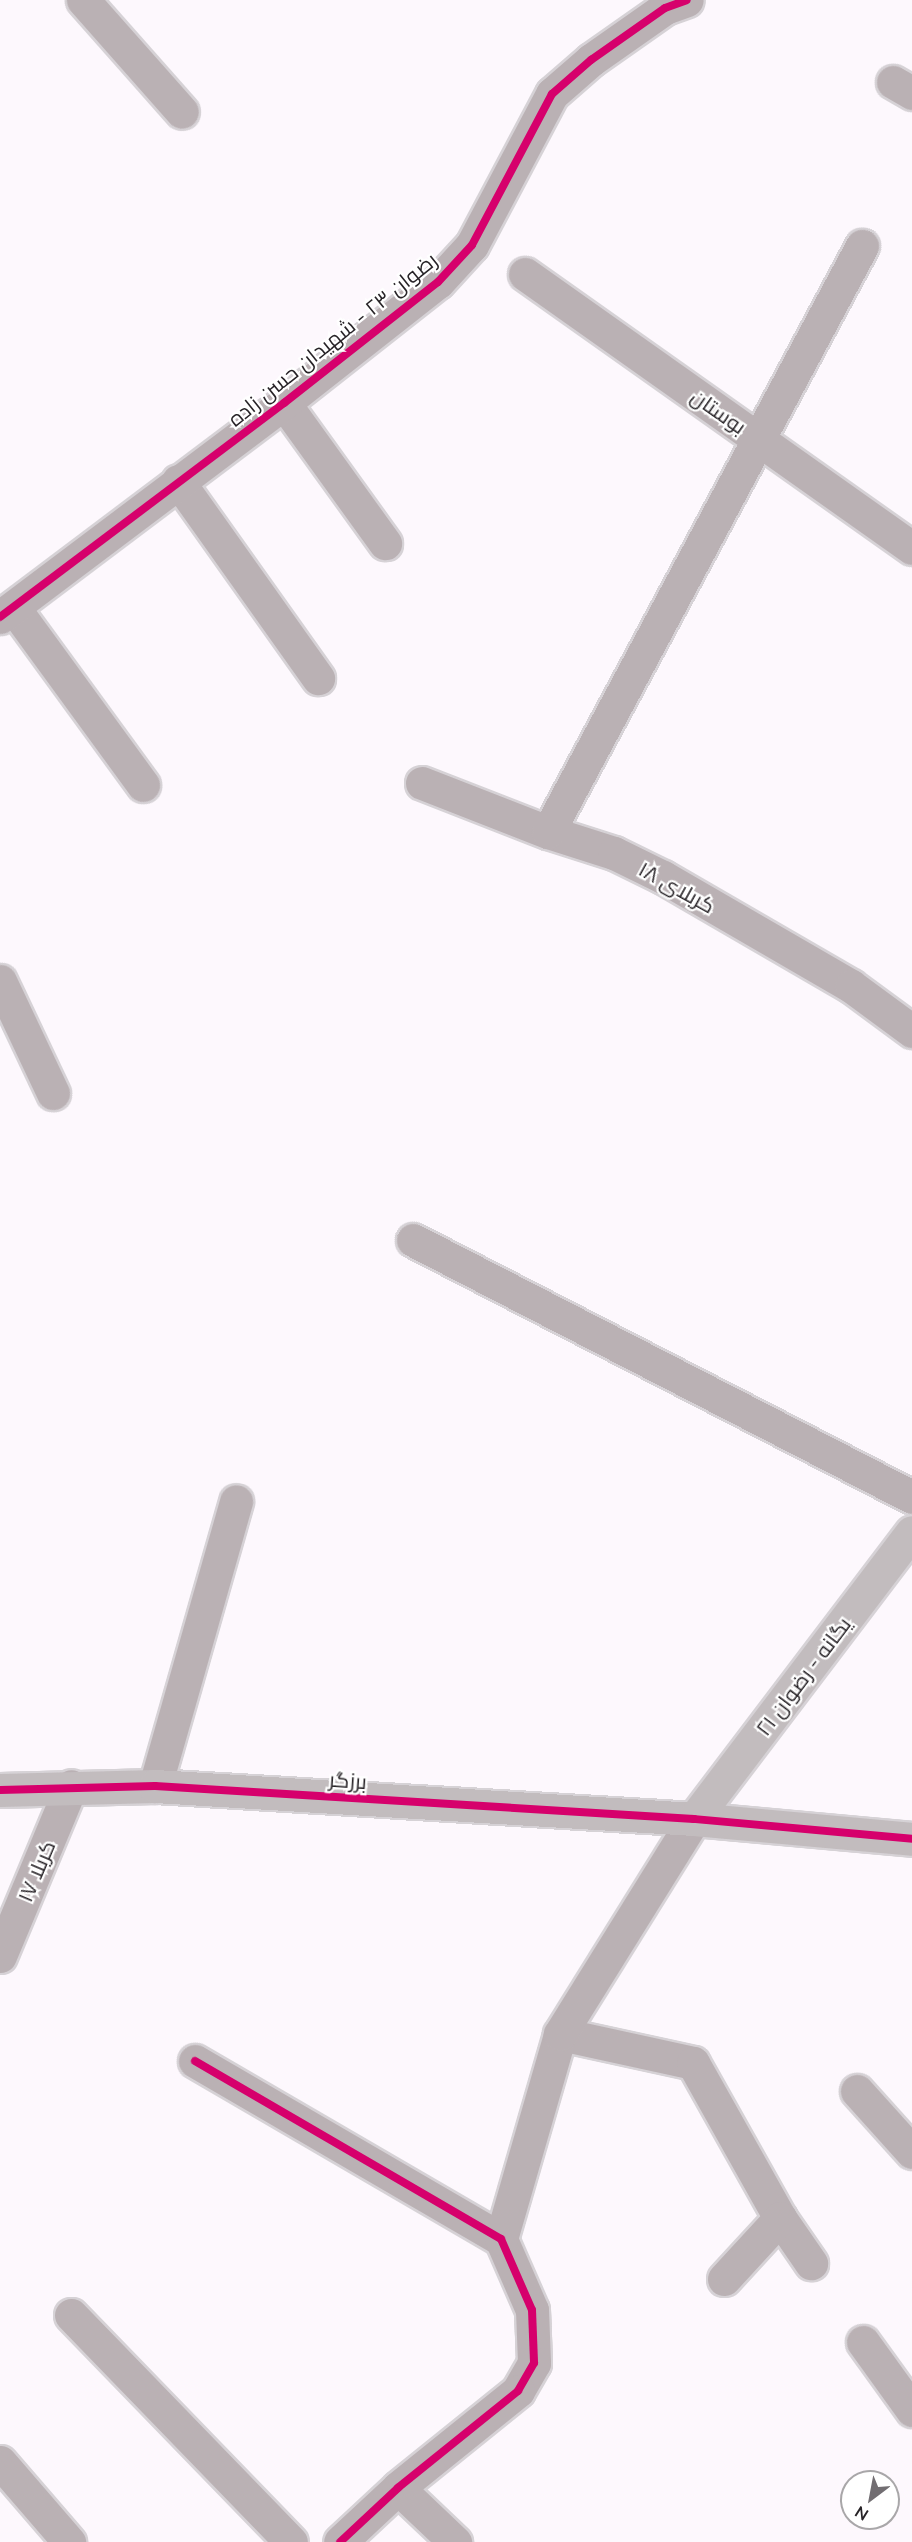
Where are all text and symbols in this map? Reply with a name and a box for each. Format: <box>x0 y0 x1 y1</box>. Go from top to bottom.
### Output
street label: رضوان ۲۳ - شهیدان حسن زاده <box>222 247 442 431</box>
street label: بوستان <box>687 383 751 439</box>
street label: کربلای ۱۸ <box>635 856 719 918</box>
street label: یگانه - رضوان ۲۱ <box>750 1612 856 1740</box>
street label: برزگر <box>328 1766 368 1794</box>
street label: کربلا ۱۷ <box>12 1837 60 1905</box>
north arrow <box>840 2470 900 2530</box>
text: N <box>851 2502 872 2525</box>

